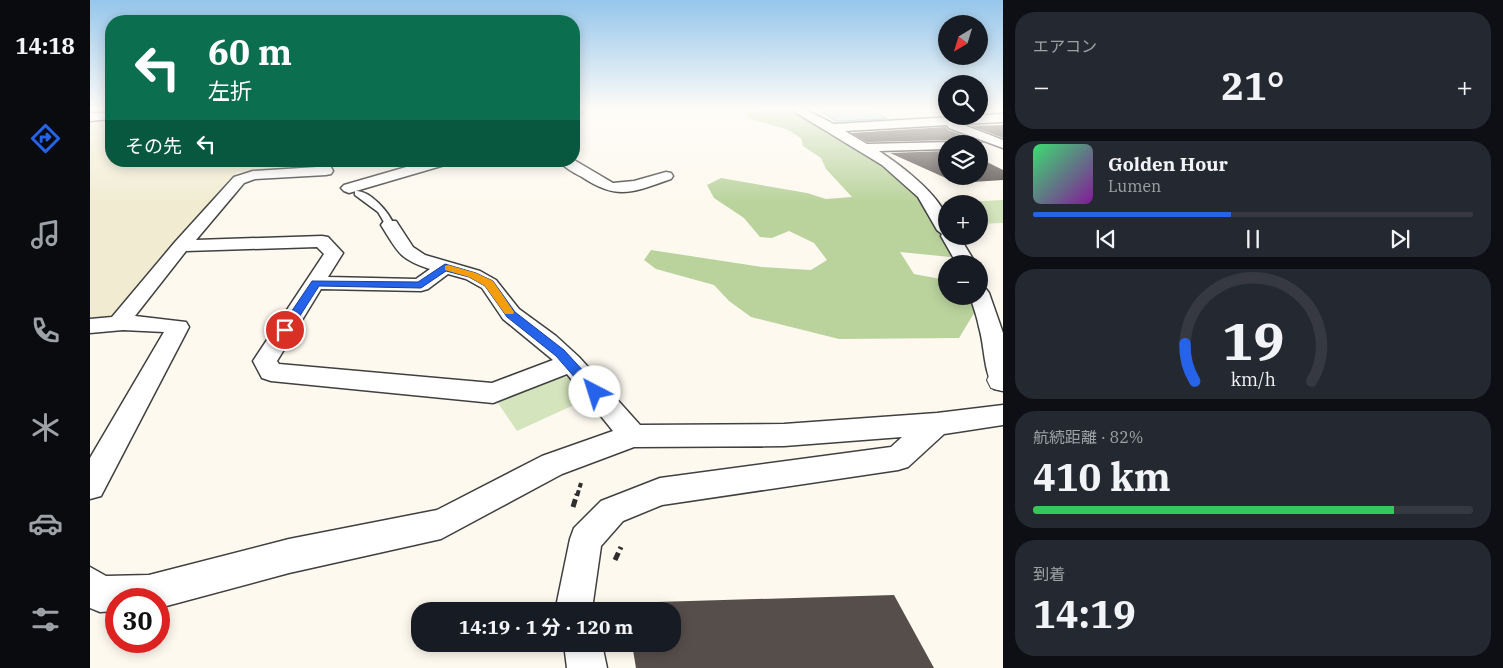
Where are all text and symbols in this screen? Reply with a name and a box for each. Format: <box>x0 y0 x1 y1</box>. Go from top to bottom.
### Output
north arrow <box>938 15 988 65</box>
map controls <box>938 15 988 305</box>
text: 60 m <box>208 29 292 75</box>
text: 14:18 <box>15 31 75 60</box>
icon: left <box>125 35 190 100</box>
text: エアコン <box>1033 36 1097 56</box>
text: 21° <box>1221 61 1285 110</box>
text: − <box>1033 68 1050 105</box>
text: + <box>1456 68 1473 105</box>
button: search <box>938 75 988 125</box>
text: 左折 <box>208 76 252 105</box>
icon: directions <box>28 121 63 156</box>
icon: left <box>192 130 220 158</box>
text: その先 <box>125 134 182 158</box>
button: layers <box>938 135 988 185</box>
text: Golden Hour <box>1108 152 1228 176</box>
text: Lumen <box>1108 176 1161 196</box>
button: + <box>938 195 988 245</box>
icon: music <box>28 217 63 252</box>
icon: previous <box>1092 225 1120 253</box>
icon: pause <box>1239 225 1267 253</box>
icon: next <box>1386 225 1414 253</box>
button: − <box>938 255 988 305</box>
text: 19 <box>1222 307 1284 374</box>
pin <box>264 309 306 351</box>
icon: phone <box>28 313 63 348</box>
icon: arrive <box>271 316 299 344</box>
position arrow <box>568 365 620 417</box>
text: km/h <box>1230 368 1276 391</box>
icon: climate <box>28 410 63 445</box>
text: 航続距離 · 82% <box>1033 427 1143 447</box>
text: 410 km <box>1033 452 1171 501</box>
icon: car <box>28 506 63 541</box>
text: 到着 <box>1033 564 1065 584</box>
speed limit sign: 30 <box>105 588 170 653</box>
text: 14:19 <box>1033 589 1136 638</box>
icon: filters <box>28 602 63 637</box>
text: 14:19 · 1 分 · 120 m <box>459 615 633 639</box>

